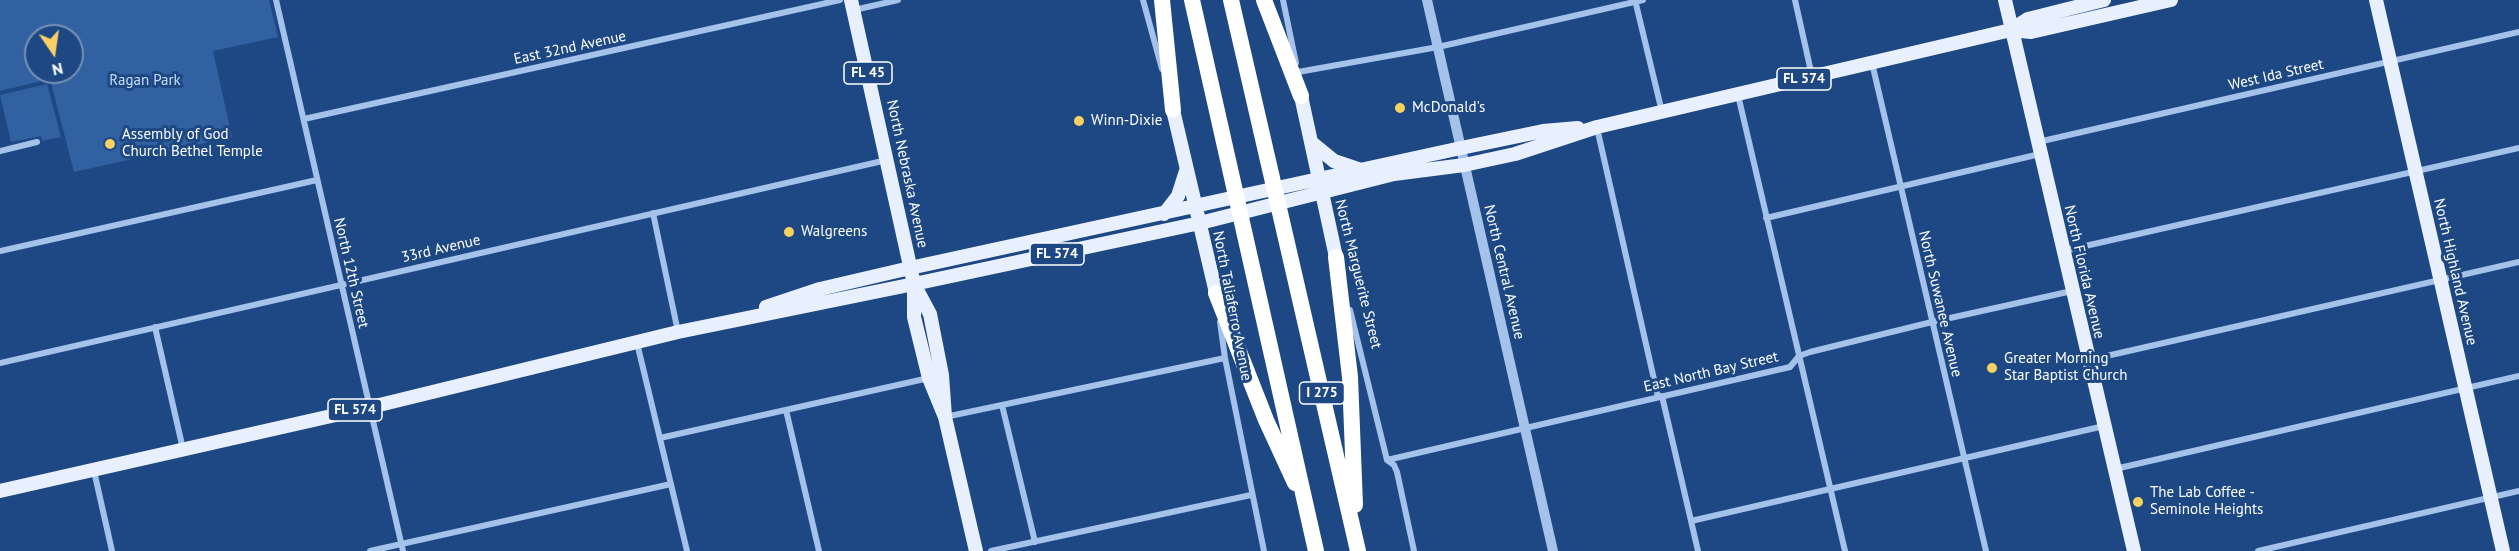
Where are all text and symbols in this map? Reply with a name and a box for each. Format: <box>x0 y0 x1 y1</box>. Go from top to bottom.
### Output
north arrow <box>24 24 84 84</box>
street label: East 32nd Avenue <box>512 27 628 69</box>
street label: West Ida Street <box>2227 55 2325 95</box>
text: N <box>50 59 65 81</box>
road number: FL 45 <box>844 62 892 84</box>
road number: FL 574 <box>1777 68 1831 90</box>
park label: Ragan Park <box>109 72 181 90</box>
street label: North Nebraska Avenue <box>882 98 932 250</box>
place label: McDonald's <box>1412 99 1485 117</box>
marker: McDonald's <box>1393 101 1407 115</box>
place label: Winn-Dixie <box>1091 112 1162 130</box>
marker: Winn-Dixie <box>1072 114 1086 128</box>
place label: Assembly of God Church Bethel Temple <box>122 126 263 161</box>
marker: Assembly of God Church Bethel Temple <box>103 137 117 151</box>
street label: North Highland Avenue <box>2429 197 2481 347</box>
street label: North Marguerite Street <box>1331 198 1385 350</box>
street label: North Central Avenue <box>1480 203 1528 341</box>
street label: North Florida Avenue <box>2060 203 2108 341</box>
street label: North 12th Street <box>330 216 372 330</box>
place label: Walgreens <box>801 223 867 241</box>
marker: Walgreens <box>782 225 796 239</box>
street label: North Suwanee Avenue <box>1914 229 1966 379</box>
street label: North Taliaferro Avenue <box>1209 230 1255 382</box>
street label: 33rd Avenue <box>400 231 482 267</box>
road number: FL 574 <box>1030 243 1084 265</box>
street label: East North Bay Street <box>1642 348 1780 396</box>
place label: Greater Morning Star Baptist Church <box>2004 350 2127 385</box>
marker: Greater Morning Star Baptist Church <box>1985 361 1999 375</box>
road number: I 275 <box>1300 382 1344 404</box>
road number: FL 574 <box>328 399 382 421</box>
place label: The Lab Coffee - Seminole Heights <box>2150 484 2263 519</box>
marker: The Lab Coffee - Seminole Heights <box>2131 495 2145 509</box>

